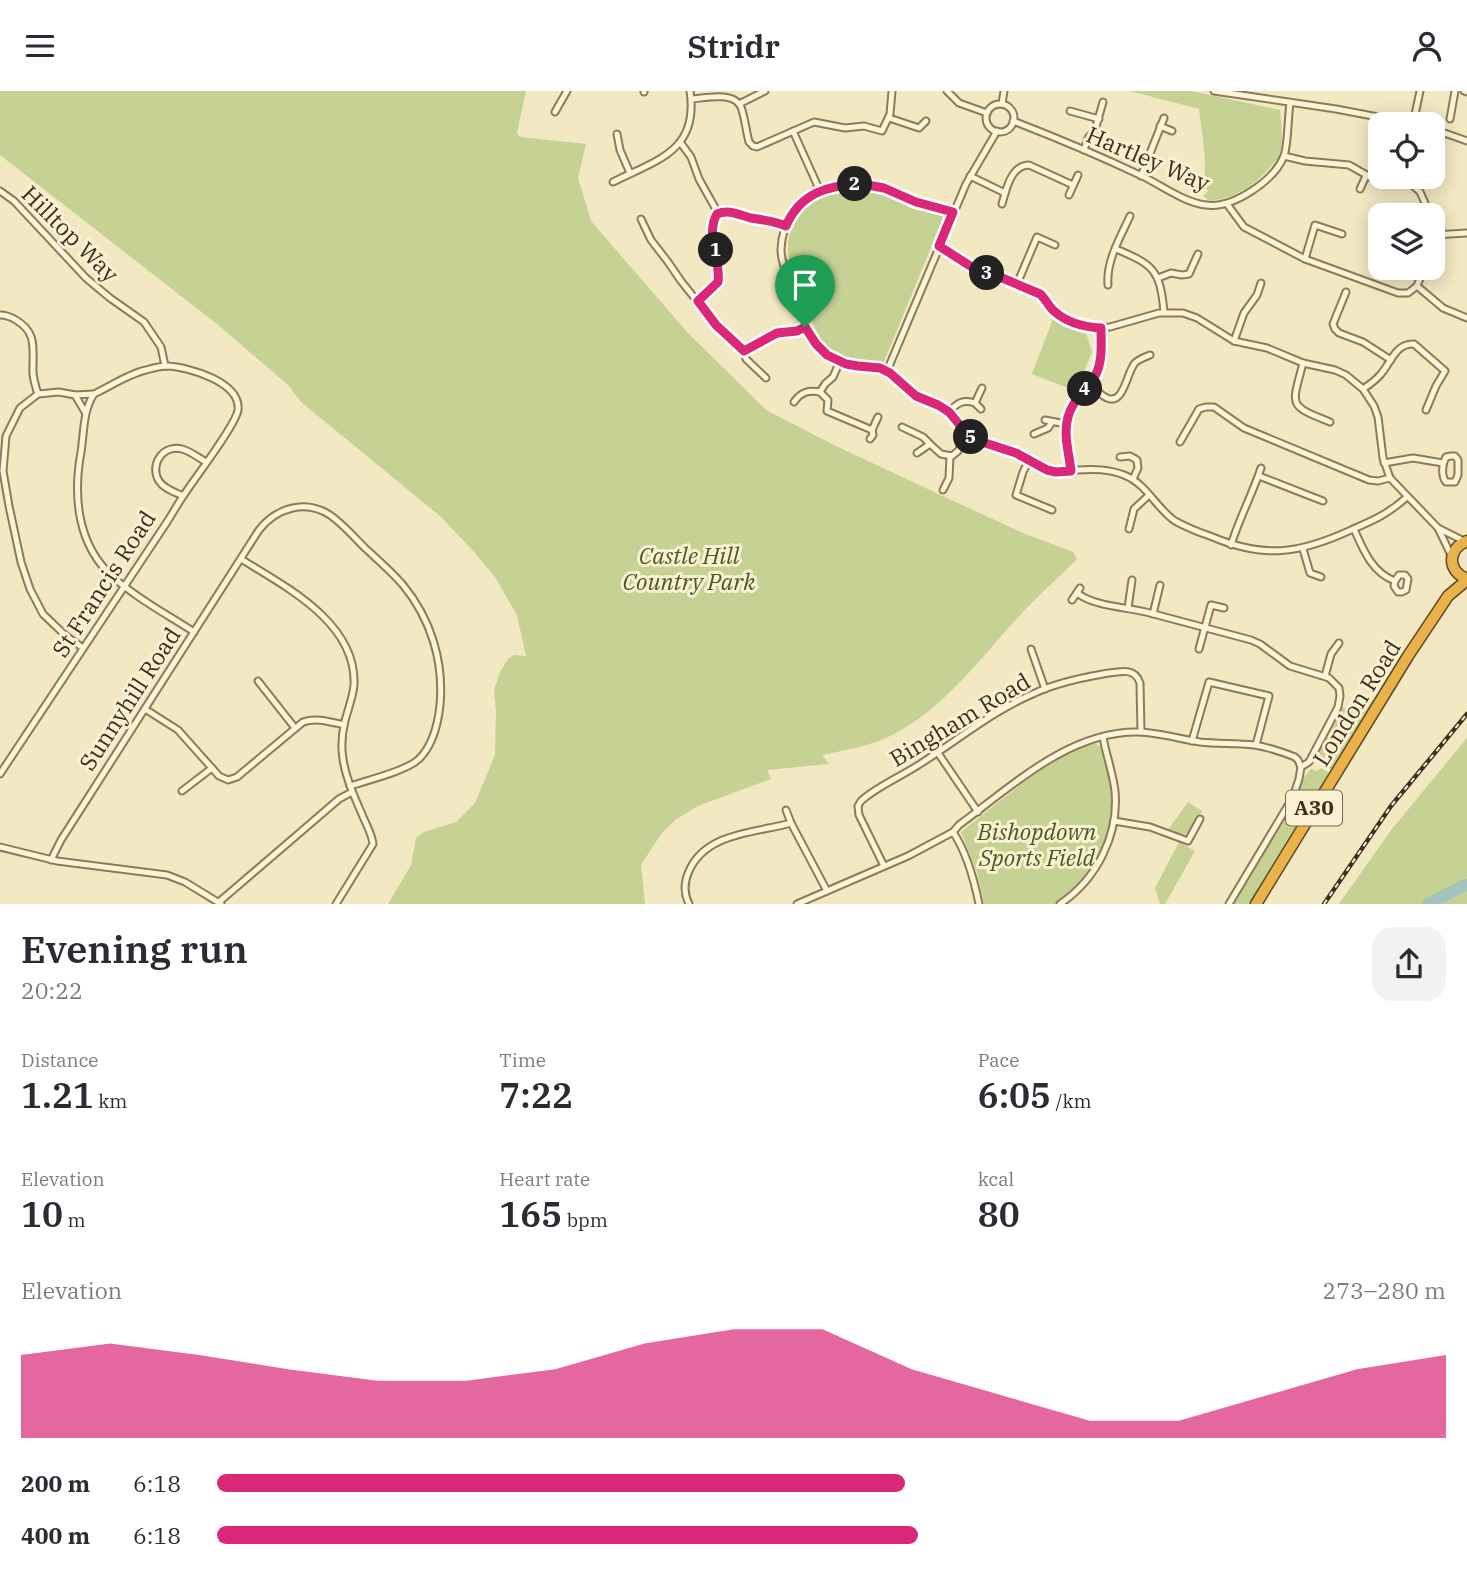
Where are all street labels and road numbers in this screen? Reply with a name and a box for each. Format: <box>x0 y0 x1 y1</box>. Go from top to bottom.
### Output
street label: Hartley Way <box>1082 119 1215 198</box>
street label: Hilltop Way <box>16 178 126 289</box>
street label: St Francis Road <box>45 505 162 662</box>
street label: Sunnyhill Road <box>72 621 187 776</box>
street label: London Road <box>1305 634 1407 771</box>
street label: Bingham Road <box>884 665 1035 773</box>
road number: A30 <box>1286 791 1342 825</box>

